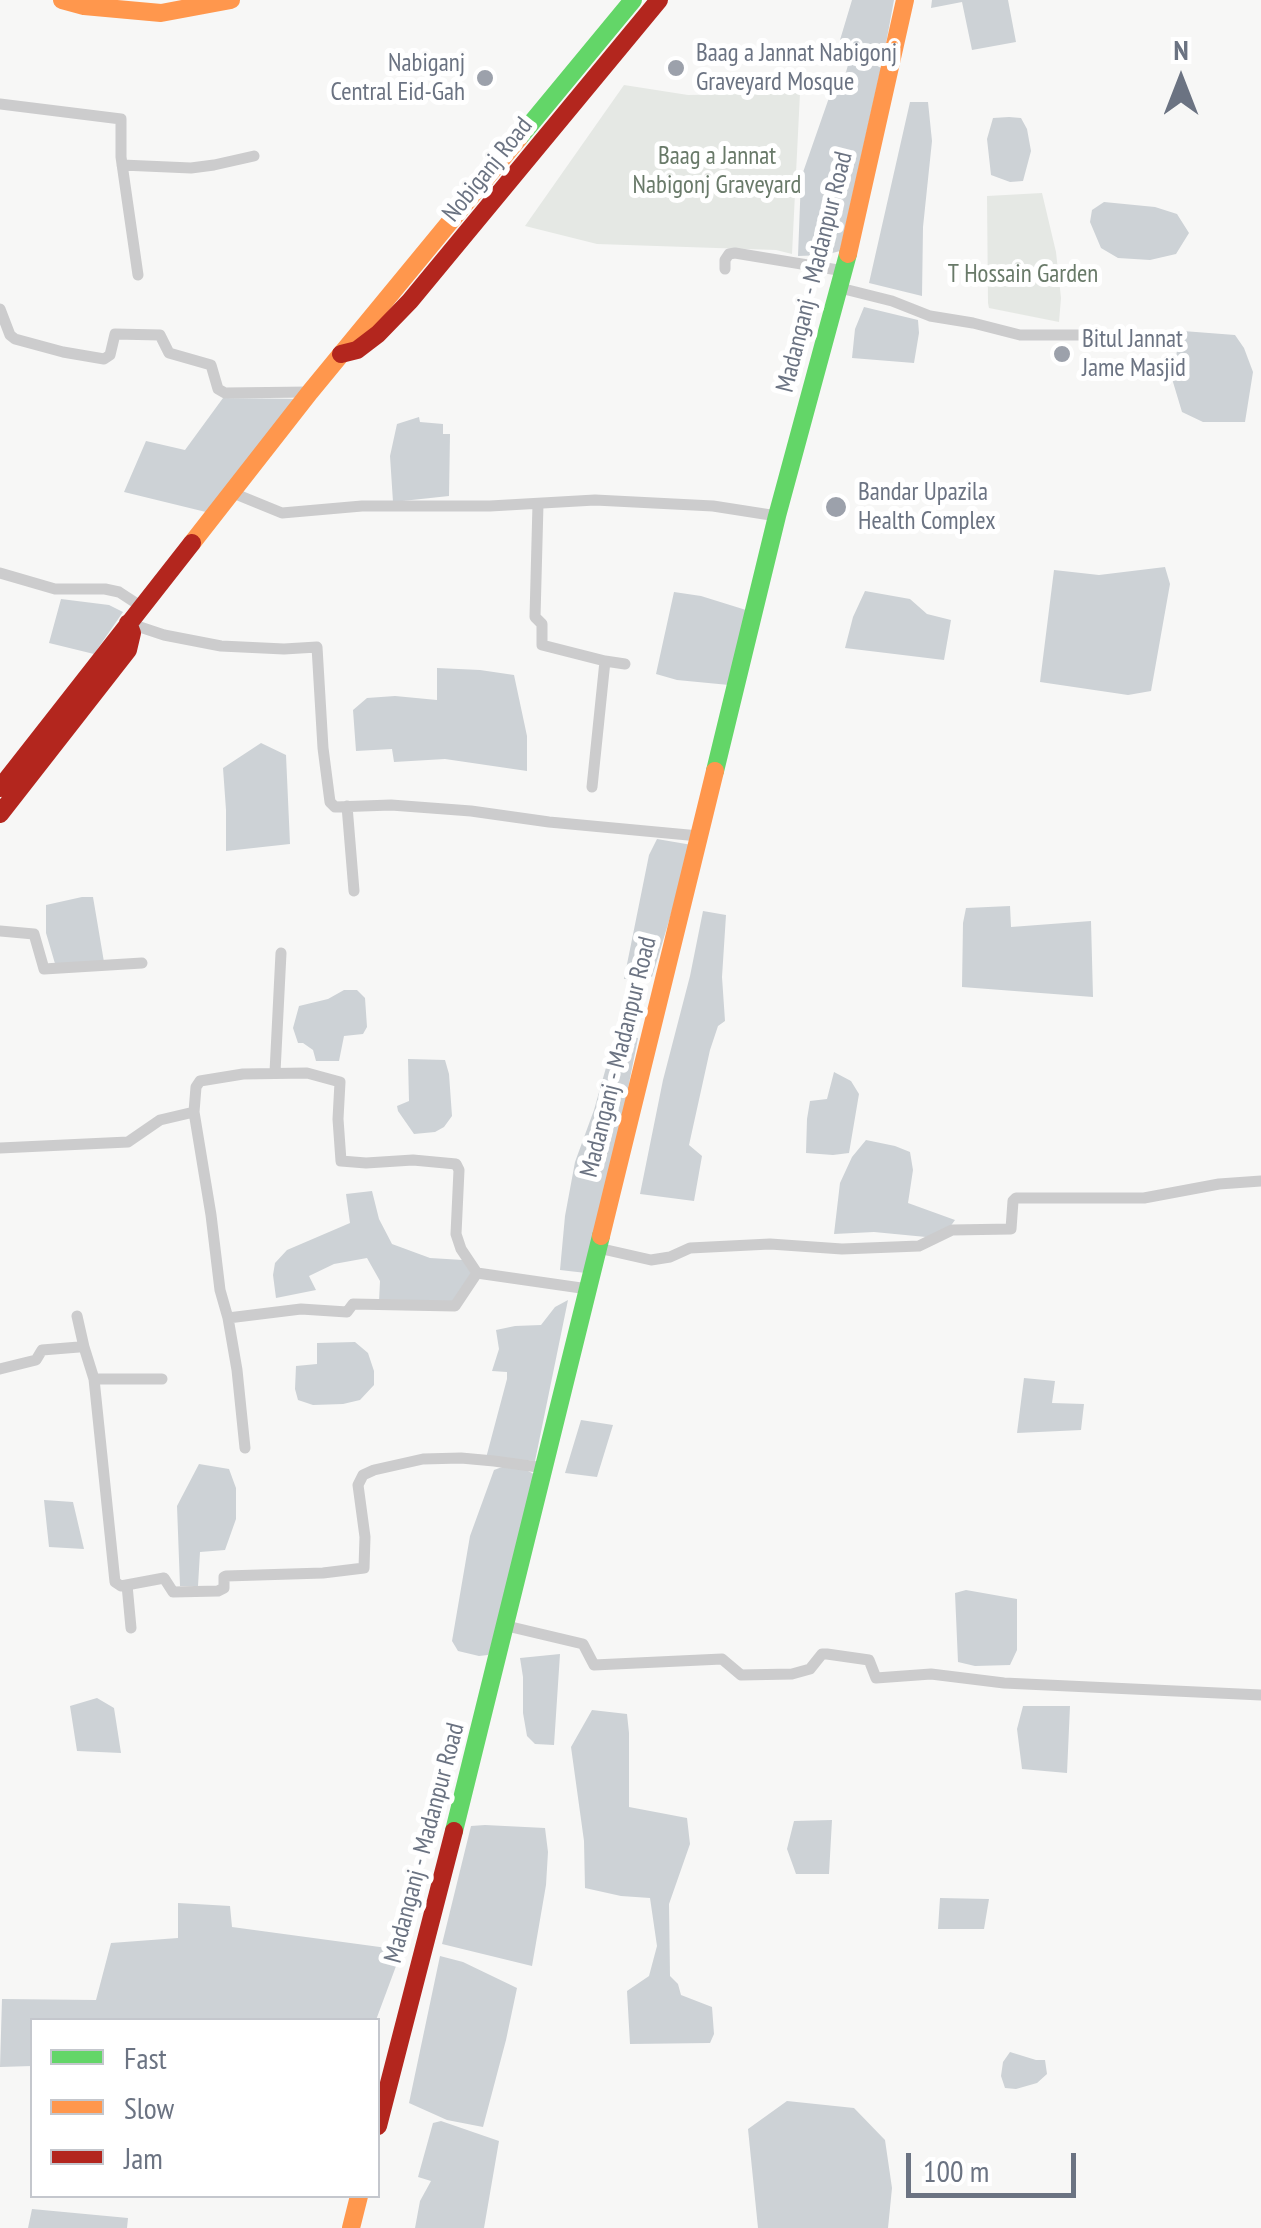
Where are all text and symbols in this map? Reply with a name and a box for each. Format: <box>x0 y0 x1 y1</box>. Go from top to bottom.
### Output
north arrow <box>1131 30 1231 130</box>
text: N <box>1173 31 1189 68</box>
place label: Baag a Jannat Nabigonj Graveyard Mosque <box>696 39 897 98</box>
place label: Nabiganj Central Eid-Gah <box>331 49 465 108</box>
marker: Baag a Jannat Nabigonj Graveyard Mosque <box>665 57 687 79</box>
marker: Nabiganj Central Eid-Gah <box>474 67 496 89</box>
street label: Nobiganj Road <box>437 112 539 228</box>
park label: Baag a Jannat Nabigonj Graveyard <box>633 142 801 201</box>
street label: Madanganj - Madanpur Road <box>771 149 859 395</box>
park label: T Hossain Garden <box>948 260 1098 290</box>
place label: Bitul Jannat Jame Masjid <box>1082 325 1186 384</box>
marker: Bitul Jannat Jame Masjid <box>1051 343 1073 365</box>
place label: Bandar Upazila Health Complex <box>858 478 995 537</box>
marker: Bandar Upazila Health Complex <box>823 494 849 520</box>
street label: Madanganj - Madanpur Road <box>575 934 663 1180</box>
street label: Madanganj - Madanpur Road <box>379 1720 471 1966</box>
legend <box>30 2018 380 2198</box>
text: Fast <box>124 2038 167 2077</box>
text: Slow <box>124 2088 174 2127</box>
scale bar <box>911 2133 1081 2195</box>
text: Jam <box>124 2138 163 2177</box>
text: 100 m <box>923 2151 989 2190</box>

